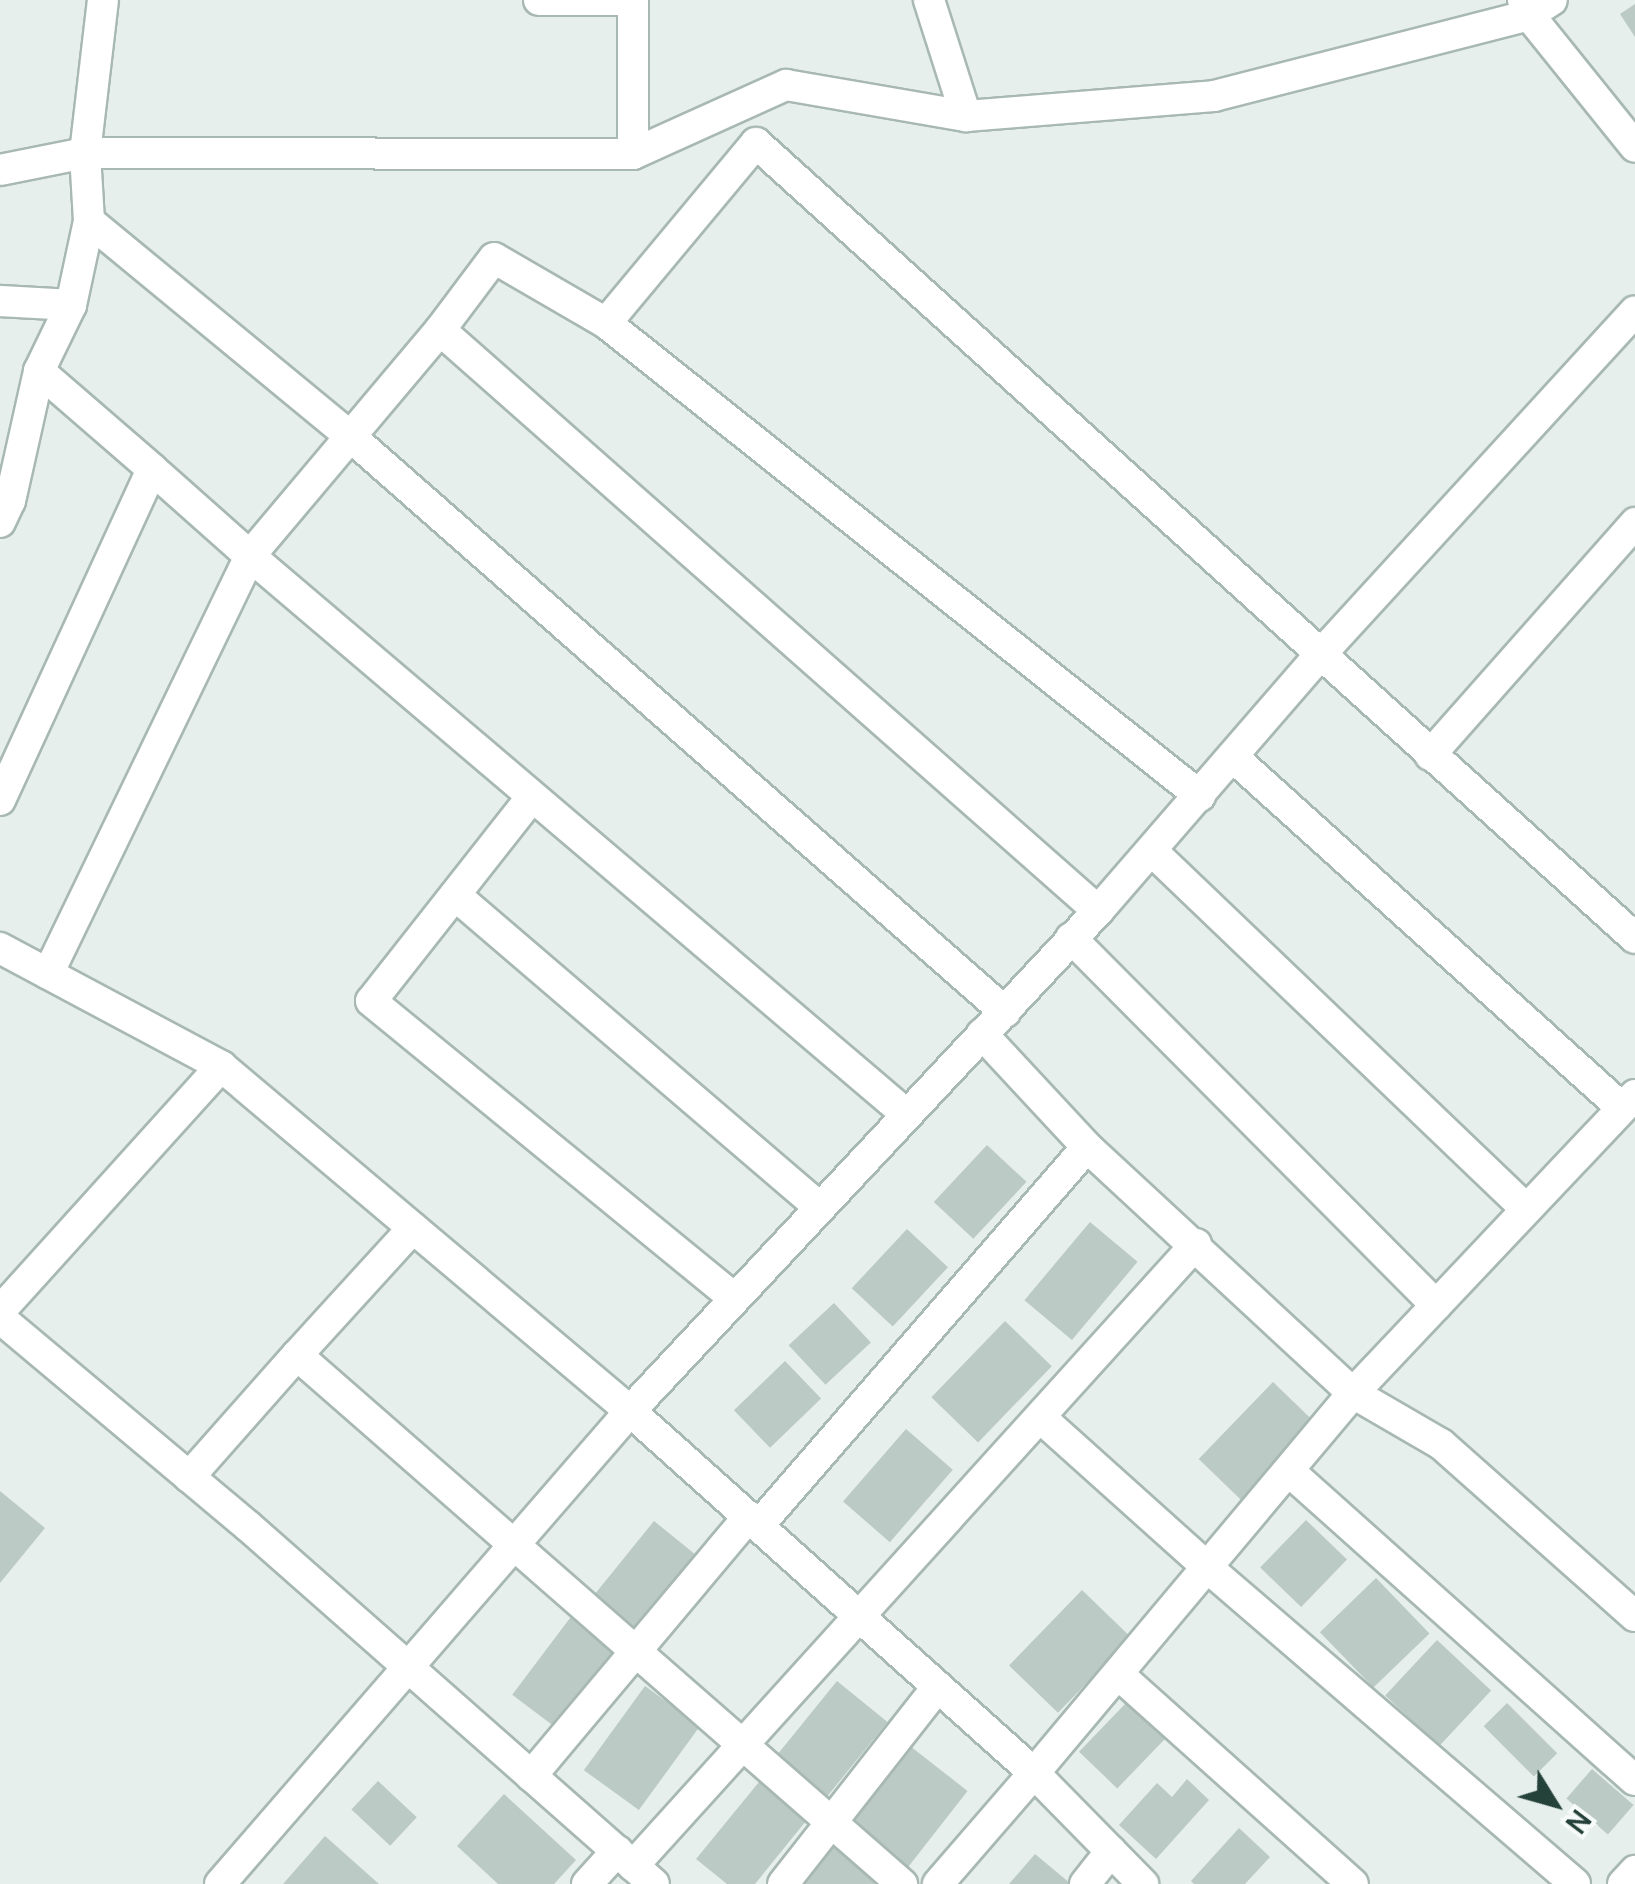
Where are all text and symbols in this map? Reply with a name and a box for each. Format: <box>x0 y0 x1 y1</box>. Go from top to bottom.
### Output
north arrow <box>1505 1754 1605 1854</box>
text: N <box>1558 1803 1600 1842</box>

